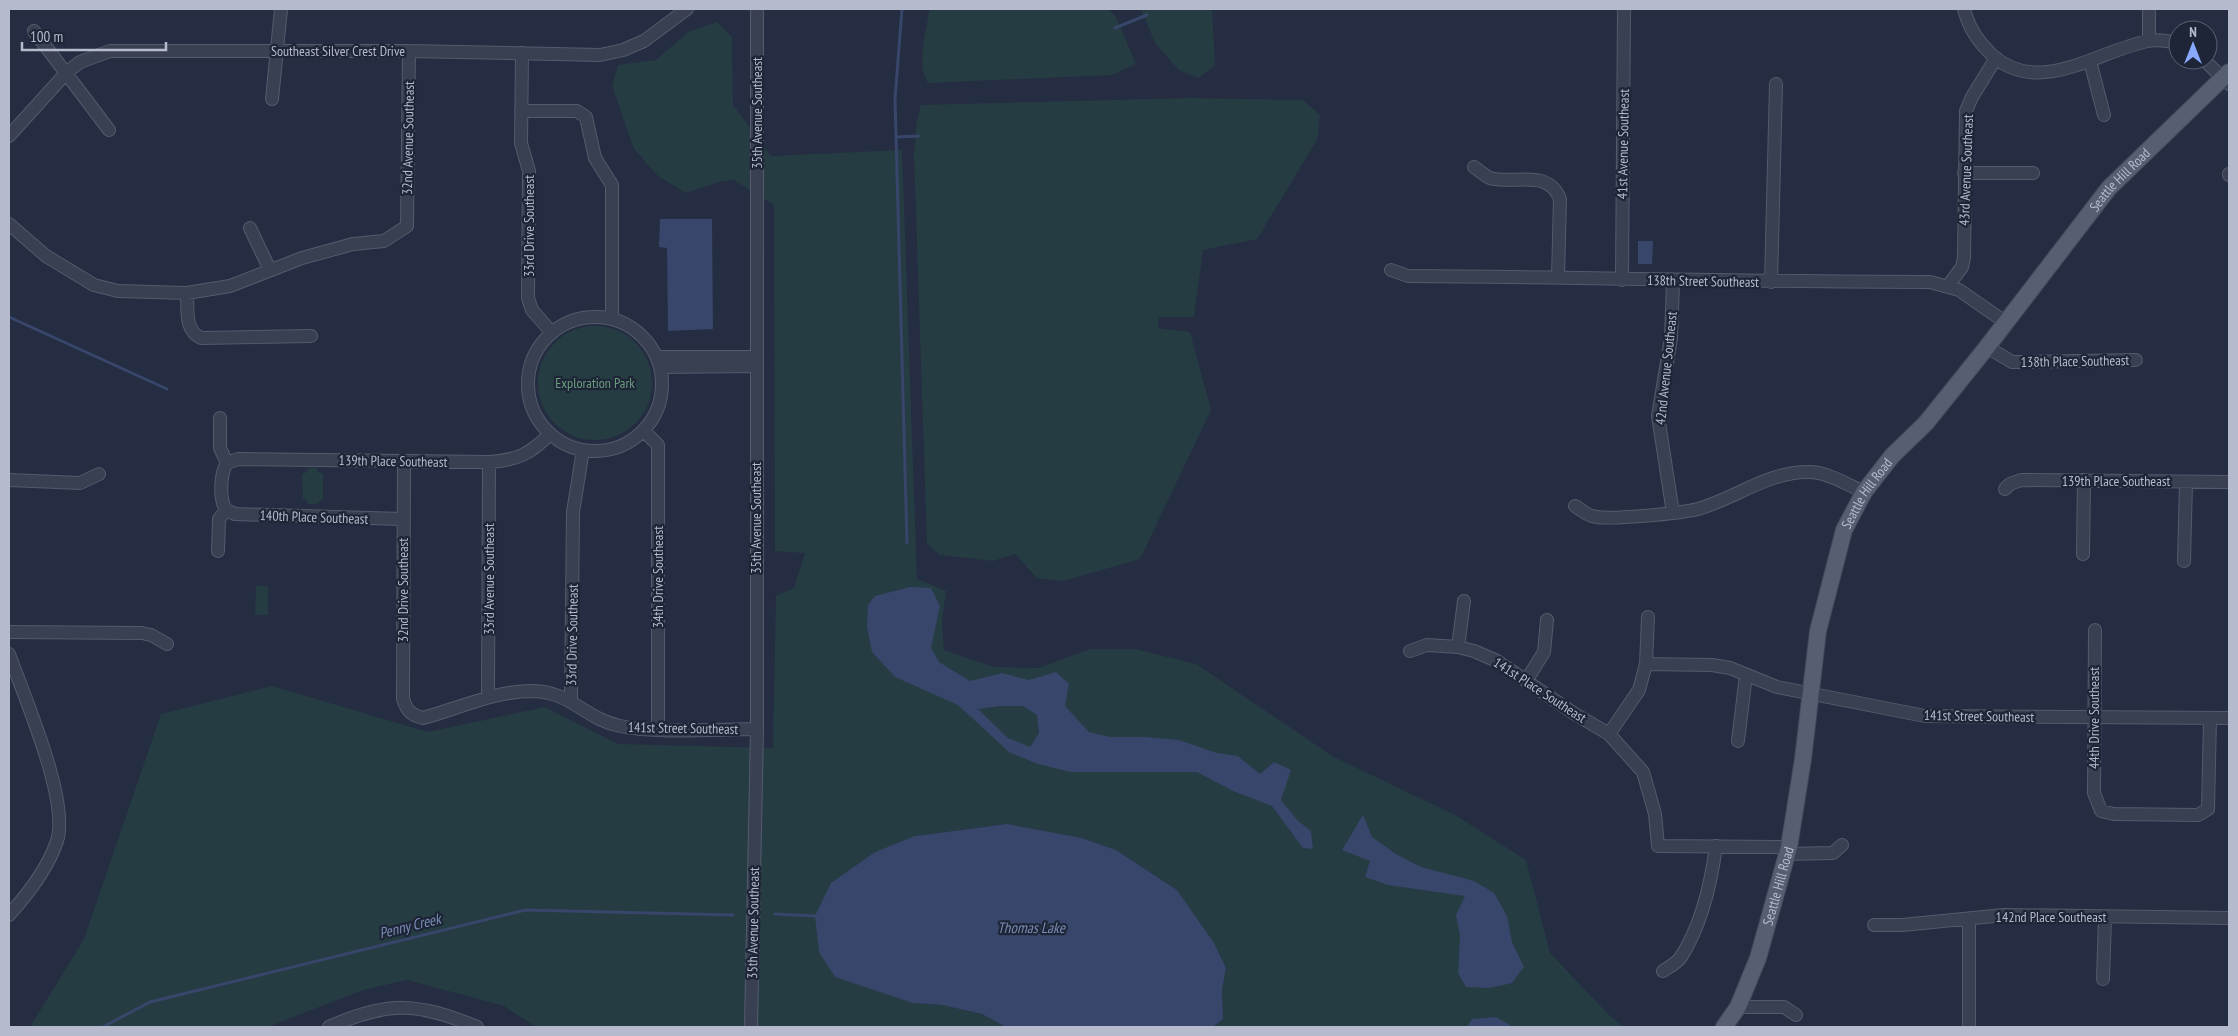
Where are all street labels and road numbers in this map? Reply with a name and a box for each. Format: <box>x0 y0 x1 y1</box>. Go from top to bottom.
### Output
street label: Southeast Silver Crest Drive <box>271 42 405 60</box>
street label: 35th Avenue Southeast <box>748 57 766 169</box>
street label: 32nd Avenue Southeast <box>398 81 418 195</box>
street label: 41st Avenue Southeast <box>1613 89 1633 199</box>
street label: 43rd Avenue Southeast <box>1955 114 1977 226</box>
street label: Seattle Hill Road <box>2085 144 2154 215</box>
street label: 33rd Drive Southeast <box>520 175 538 277</box>
street label: 138th Street Southeast <box>1647 271 1759 291</box>
street label: 42nd Avenue Southeast <box>1651 310 1681 426</box>
street label: 138th Place Southeast <box>2021 351 2130 371</box>
street label: 139th Place Southeast <box>339 451 448 471</box>
street label: Seattle Hill Road <box>1837 454 1896 532</box>
street label: 35th Avenue Southeast <box>747 462 765 574</box>
street label: 139th Place Southeast <box>2062 472 2170 490</box>
street label: 140th Place Southeast <box>259 506 369 528</box>
street label: 33rd Avenue Southeast <box>480 523 498 635</box>
street label: 34th Drive Southeast <box>649 526 667 628</box>
street label: 32nd Drive Southeast <box>394 538 412 642</box>
street label: 33rd Drive Southeast <box>562 584 582 686</box>
street label: 141st Place Southeast <box>1490 653 1590 727</box>
street label: 44th Drive Southeast <box>2085 667 2103 769</box>
street label: 141st Street Southeast <box>1924 706 2035 726</box>
street label: 141st Street Southeast <box>628 718 739 738</box>
street label: Seattle Hill Road <box>1759 845 1798 928</box>
street label: 35th Avenue Southeast <box>743 867 763 979</box>
street label: 142nd Place Southeast <box>1996 908 2107 926</box>

